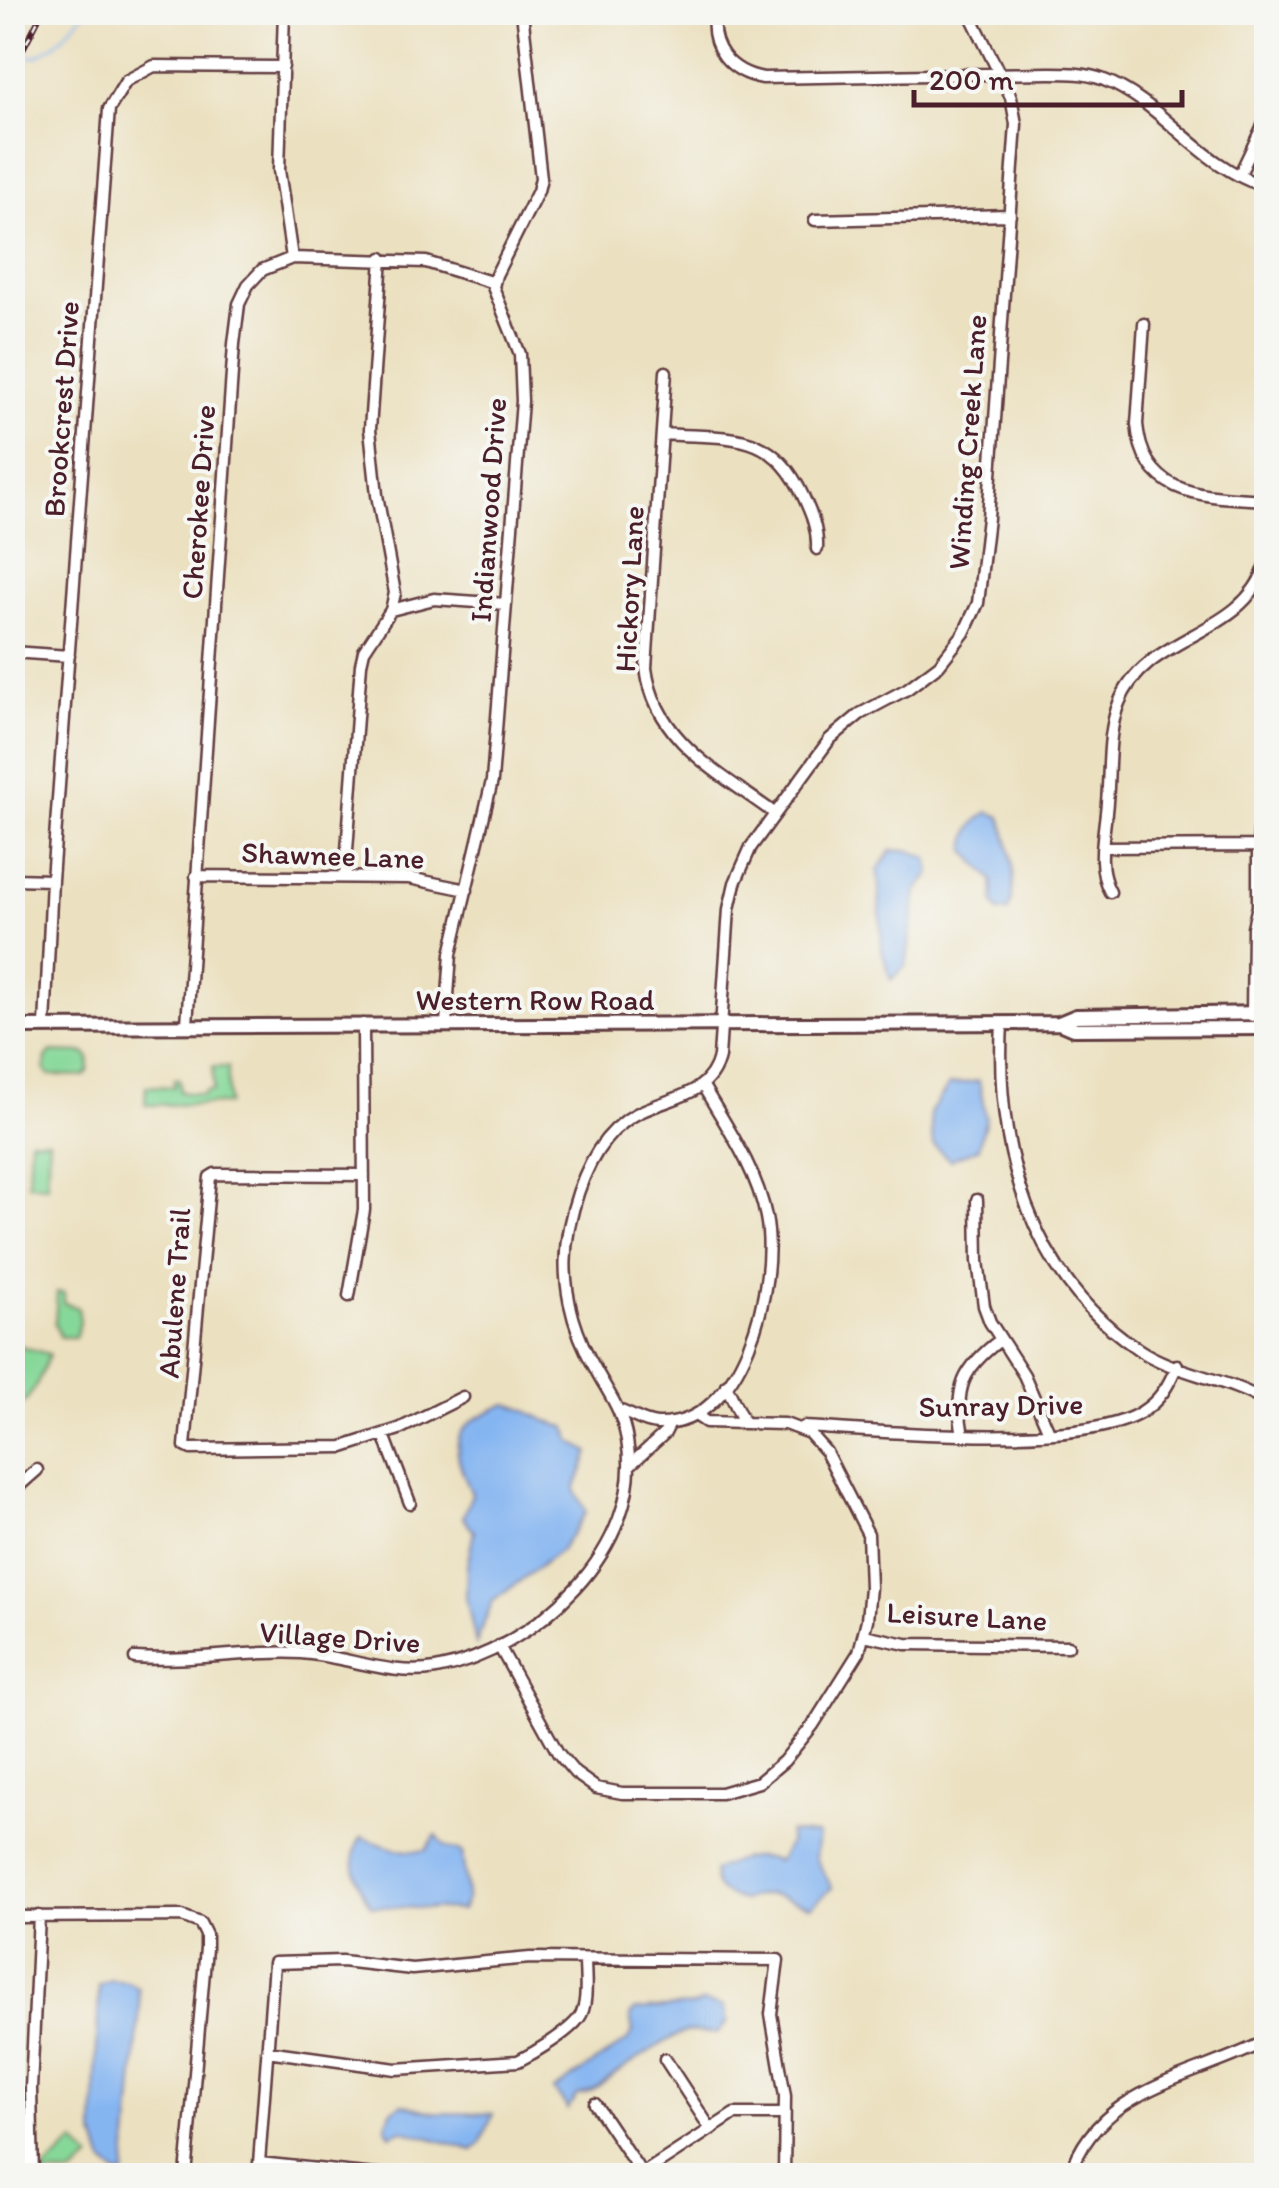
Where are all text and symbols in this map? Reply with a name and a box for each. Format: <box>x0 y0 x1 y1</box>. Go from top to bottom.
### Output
scale bar <box>914 45 1182 107</box>
text: 200 m <box>929 61 1014 98</box>
street label: Brookcrest Drive <box>35 300 87 518</box>
street label: Winding Creek Lane <box>940 313 994 571</box>
street label: Indianwood Drive <box>462 396 514 624</box>
street label: Cherokee Drive <box>173 403 223 601</box>
street label: Hickory Lane <box>606 505 652 673</box>
street label: Shawnee Lane <box>241 833 425 877</box>
street label: Western Row Road <box>416 981 654 1018</box>
street label: Abulene Trail <box>150 1206 198 1379</box>
street label: Sunray Drive <box>918 1385 1084 1425</box>
street label: Leisure Lane <box>886 1593 1048 1639</box>
street label: Village Drive <box>258 1613 422 1661</box>

